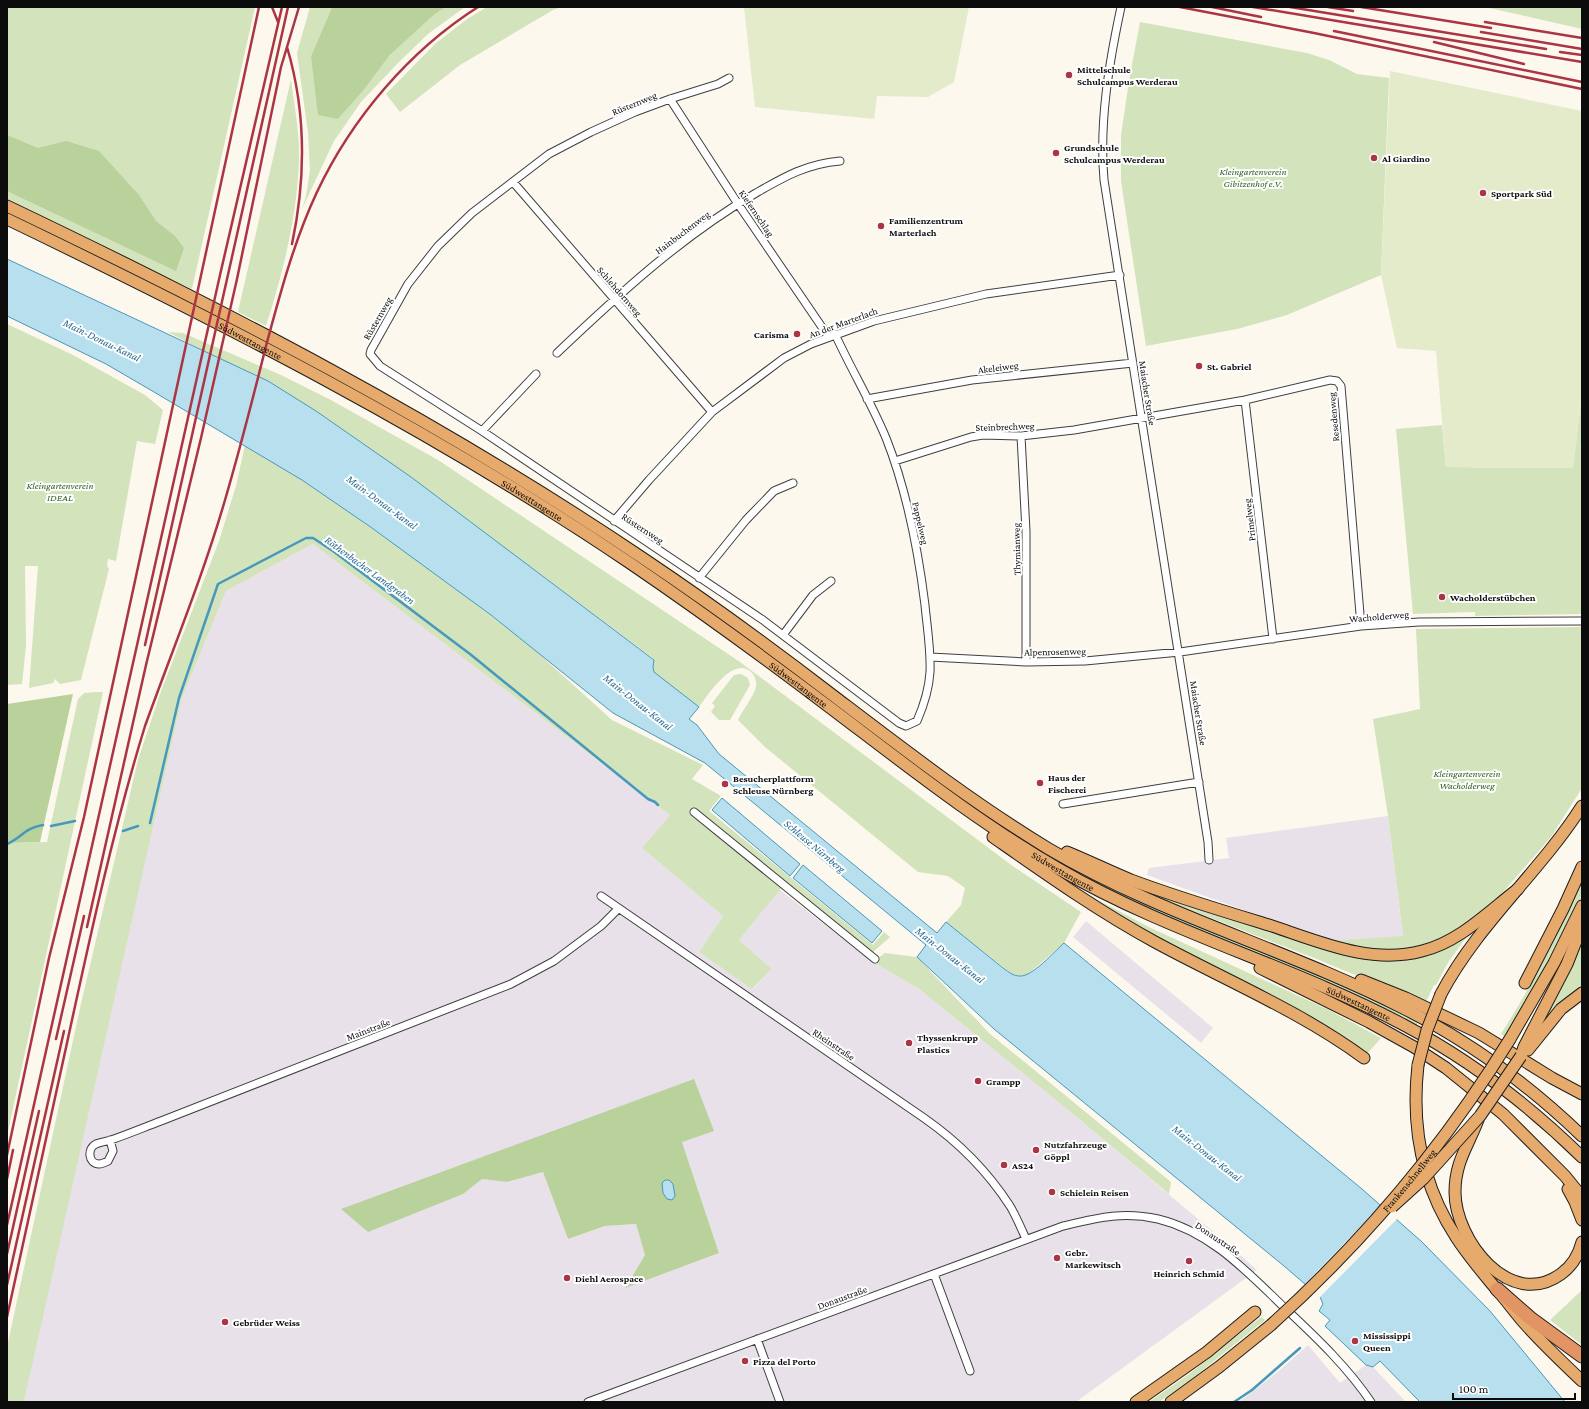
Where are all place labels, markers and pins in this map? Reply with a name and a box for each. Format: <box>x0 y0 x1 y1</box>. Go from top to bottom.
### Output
place label: Mittelschule Schulcampus Werderau <box>1077 64 1178 87</box>
marker: Mittelschule Schulcampus Werderau <box>1064 70 1074 80</box>
place label: Grundschule Schulcampus Werderau <box>1064 142 1165 165</box>
marker: Grundschule Schulcampus Werderau <box>1051 148 1061 158</box>
marker: Al Giardino <box>1369 153 1379 163</box>
place label: Al Giardino <box>1381 153 1430 164</box>
marker: Sportpark Süd <box>1478 188 1488 198</box>
place label: Sportpark Süd <box>1491 188 1553 199</box>
place label: Familienzentrum Marterlach <box>889 215 964 238</box>
marker: Familienzentrum Marterlach <box>876 221 886 231</box>
place label: Carisma <box>754 329 789 340</box>
marker: Carisma <box>792 329 802 339</box>
marker: St. Gabriel <box>1194 361 1204 371</box>
place label: St. Gabriel <box>1207 361 1252 372</box>
marker: Wacholderstübchen <box>1437 592 1447 602</box>
place label: Wacholderstübchen <box>1449 592 1536 603</box>
place label: Haus der Fischerei <box>1048 772 1086 795</box>
place label: Besucherplattform Schleuse Nürnberg <box>733 773 814 796</box>
marker: Haus der Fischerei <box>1035 778 1045 788</box>
marker: Besucherplattform Schleuse Nürnberg <box>720 779 730 789</box>
place label: Thyssenkrupp Plastics <box>917 1032 979 1055</box>
marker: Thyssenkrupp Plastics <box>904 1038 914 1048</box>
marker: Grampp <box>973 1076 983 1086</box>
place label: Grampp <box>986 1076 1021 1087</box>
place label: Nutzfahrzeuge Göppl <box>1044 1139 1107 1162</box>
marker: Nutzfahrzeuge Göppl <box>1031 1145 1041 1155</box>
marker: AS24 <box>999 1160 1009 1170</box>
place label: AS24 <box>1011 1160 1034 1171</box>
marker: Schielein Reisen <box>1047 1187 1057 1197</box>
place label: Schielein Reisen <box>1060 1187 1129 1198</box>
place label: Gebr. Markewitsch <box>1065 1247 1121 1270</box>
marker: Gebr. Markewitsch <box>1052 1253 1062 1263</box>
marker: Heinrich Schmid <box>1184 1256 1194 1266</box>
place label: Heinrich Schmid <box>1153 1268 1225 1279</box>
marker: Diehl Aerospace <box>562 1273 572 1283</box>
place label: Diehl Aerospace <box>575 1273 643 1284</box>
marker: Gebrüder Weiss <box>220 1317 230 1327</box>
place label: Gebrüder Weiss <box>233 1317 300 1328</box>
place label: Mississippi Queen <box>1363 1330 1411 1353</box>
marker: Mississippi Queen <box>1350 1336 1360 1346</box>
marker: Pizza del Porto <box>740 1356 750 1366</box>
place label: Pizza del Porto <box>753 1356 816 1367</box>

